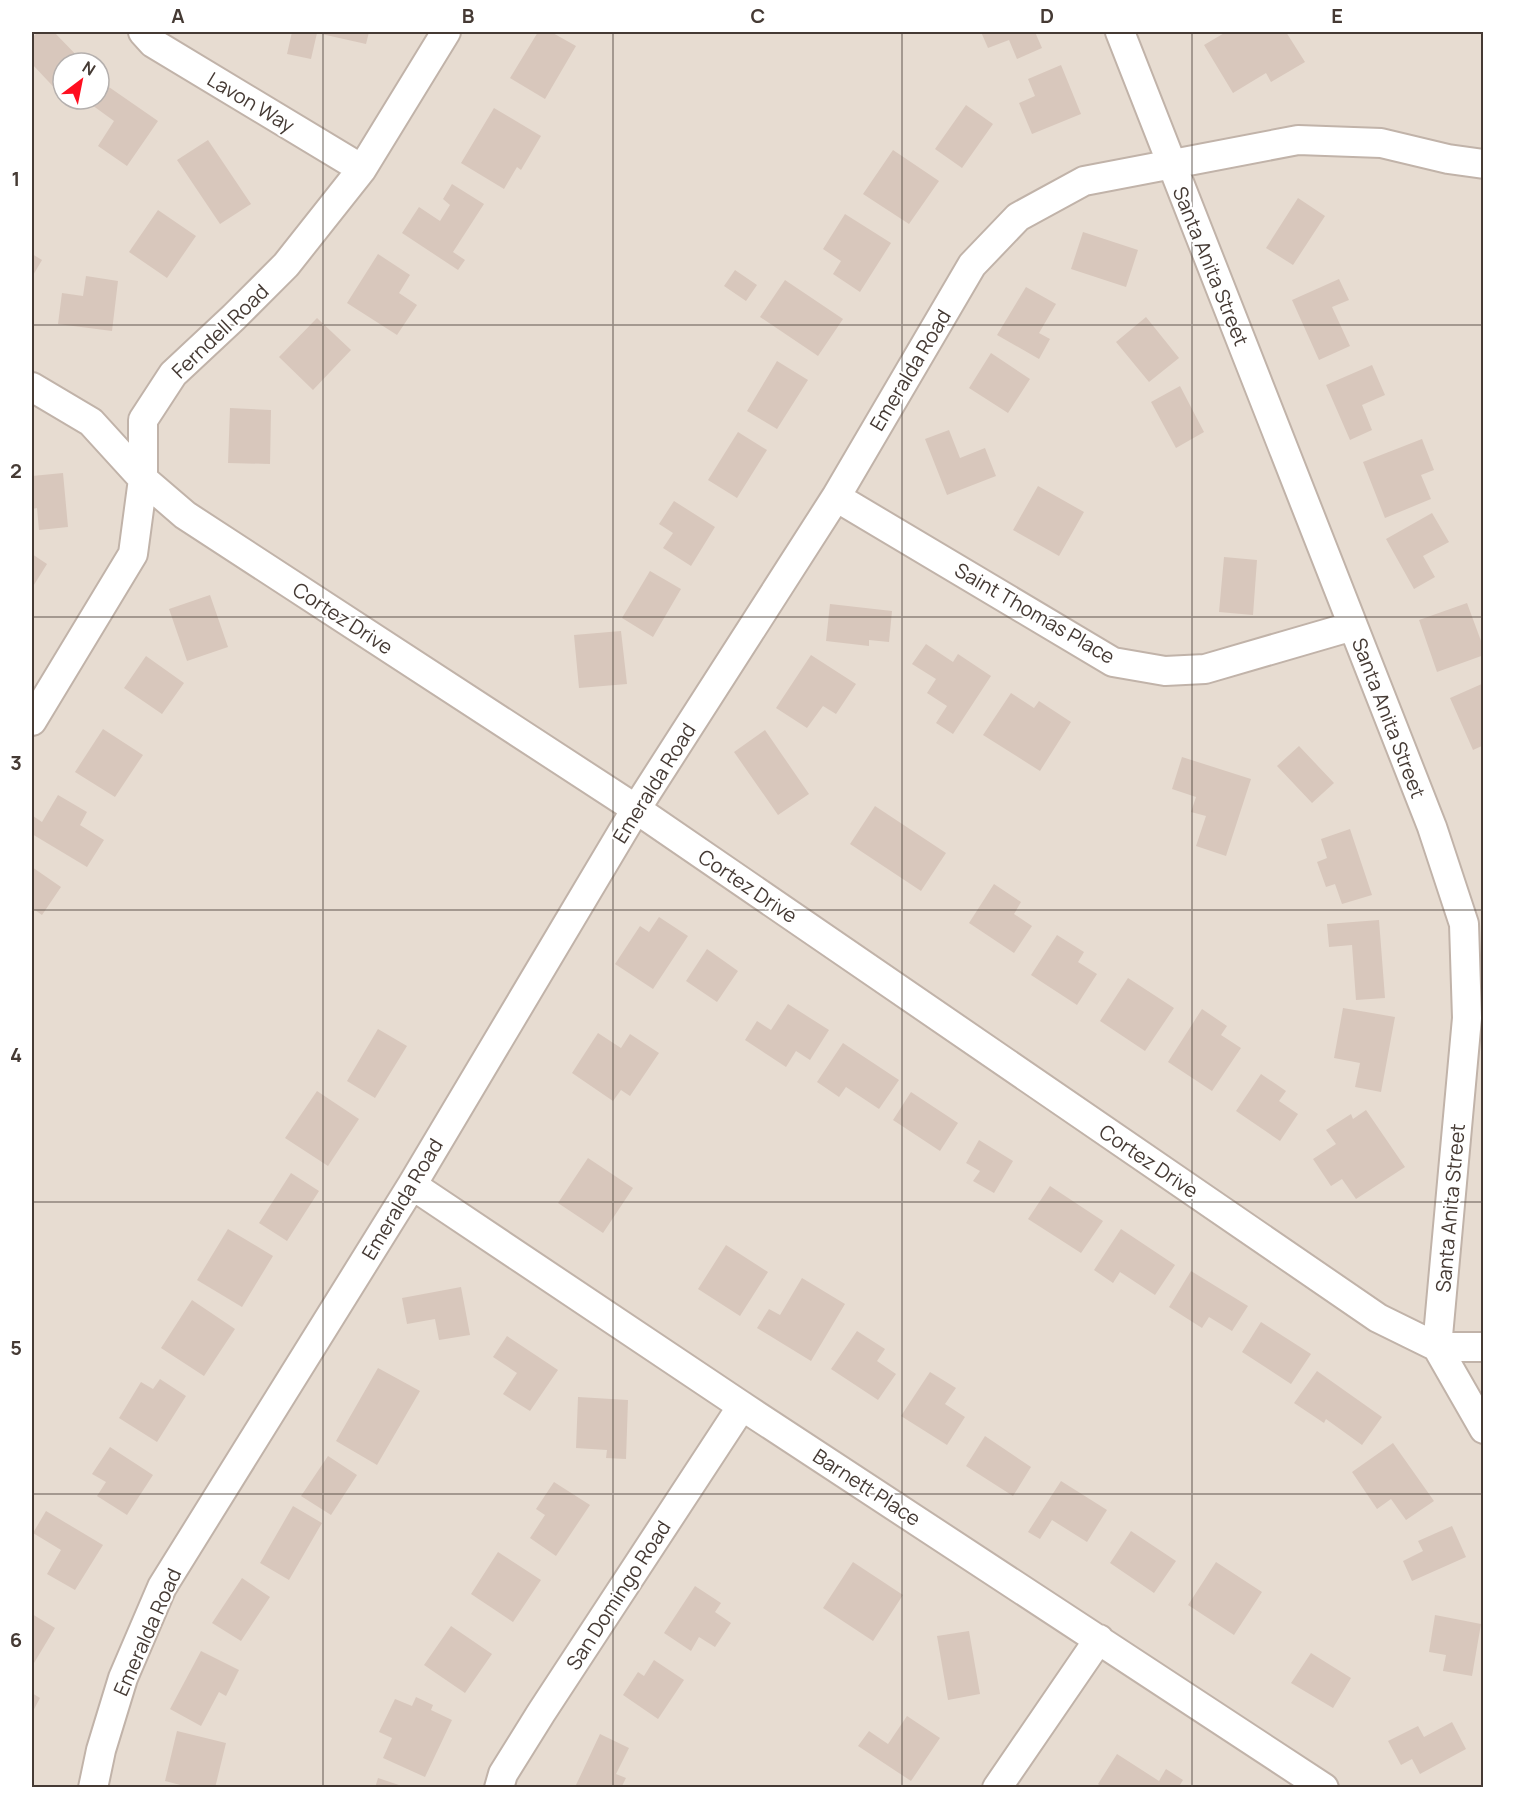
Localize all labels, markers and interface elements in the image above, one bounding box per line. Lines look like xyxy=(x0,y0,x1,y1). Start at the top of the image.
text: A xyxy=(171,2,185,29)
text: B xyxy=(462,2,475,29)
text: C xyxy=(751,2,765,29)
text: D xyxy=(1040,2,1054,29)
text: E xyxy=(1331,2,1343,29)
north arrow xyxy=(51,51,111,111)
text: N xyxy=(78,56,100,81)
street label: Lavon Way xyxy=(202,65,300,139)
text: 1 xyxy=(12,165,20,192)
street label: Santa Anita Street xyxy=(1167,182,1255,350)
street label: Ferndell Road xyxy=(166,278,274,384)
street label: Emeralda Road xyxy=(863,304,957,436)
text: 2 xyxy=(10,457,22,484)
street label: Saint Thomas Place xyxy=(950,556,1120,670)
street label: Cortez Drive xyxy=(288,576,398,660)
street label: Santa Anita Street xyxy=(1346,634,1432,802)
street label: Emeralda Road xyxy=(606,718,702,848)
text: 3 xyxy=(10,749,22,776)
street label: Cortez Drive xyxy=(693,843,803,929)
text: 4 xyxy=(10,1041,22,1068)
street label: Cortez Drive xyxy=(1094,1118,1204,1204)
street label: Santa Anita Street xyxy=(1429,1122,1471,1294)
street label: Emeralda Road xyxy=(355,1133,449,1265)
text: 5 xyxy=(10,1334,22,1361)
street label: Barnett Place xyxy=(808,1442,926,1532)
street label: San Domingo Road xyxy=(560,1515,676,1675)
street label: Emeralda Road xyxy=(107,1564,187,1700)
text: 6 xyxy=(10,1626,22,1653)

